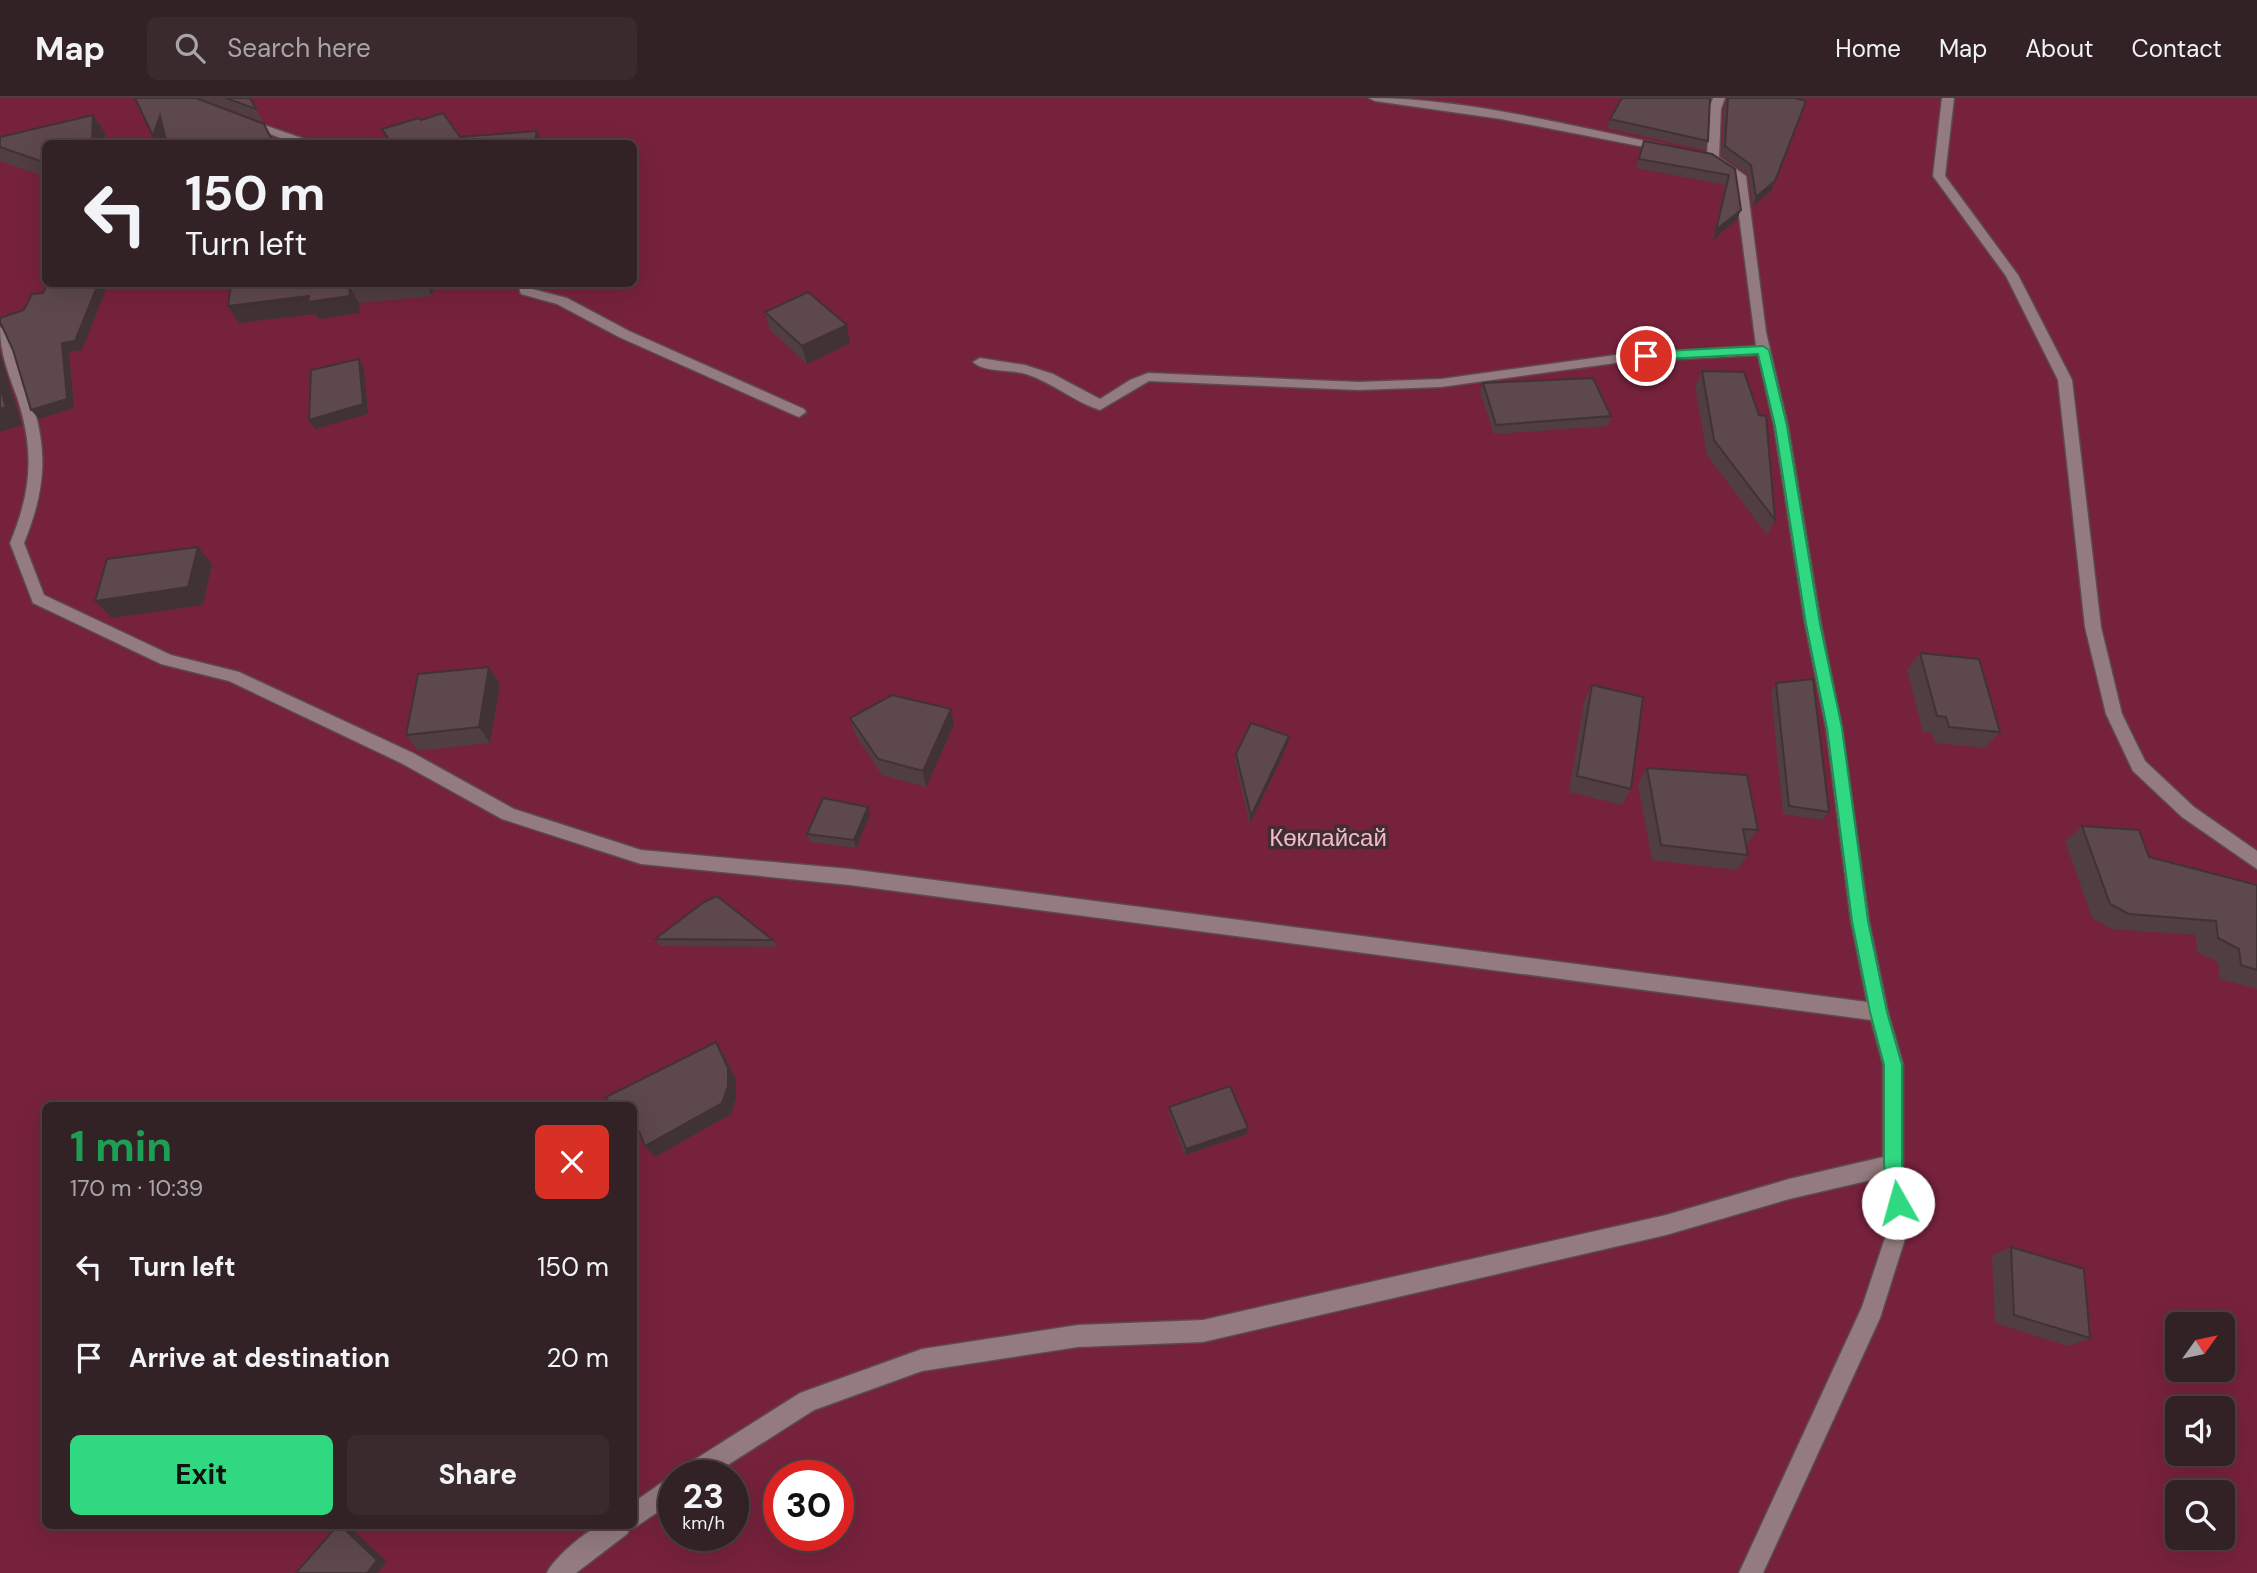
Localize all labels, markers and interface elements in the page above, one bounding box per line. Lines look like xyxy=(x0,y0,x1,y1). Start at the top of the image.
search box xyxy=(147,17,637,80)
text: Map xyxy=(35,27,105,70)
icon: search xyxy=(171,29,209,67)
text: Search here xyxy=(227,31,371,65)
text: Home xyxy=(1835,33,1901,64)
text: Map xyxy=(1939,33,1987,64)
text: About xyxy=(2025,33,2094,64)
text: Contact xyxy=(2132,33,2222,64)
text: 150 m xyxy=(185,161,325,225)
icon: left xyxy=(70,168,161,259)
text: Turn left xyxy=(185,223,307,265)
pin xyxy=(1616,326,1676,386)
icon: arrive xyxy=(1627,337,1665,375)
park label: Көклайсай xyxy=(1269,822,1387,853)
text: 1 min xyxy=(70,1119,172,1174)
button: close xyxy=(535,1125,609,1199)
position arrow xyxy=(1861,1166,1935,1240)
text: 170 m · 10:39 xyxy=(70,1173,203,1203)
icon: left xyxy=(70,1248,108,1286)
text: Turn left xyxy=(129,1250,236,1284)
text: 150 m xyxy=(537,1250,609,1284)
north arrow xyxy=(2165,1312,2235,1382)
map controls xyxy=(2165,1312,2235,1550)
icon: arrive xyxy=(70,1339,108,1377)
text: Arrive at destination xyxy=(129,1341,390,1375)
text: 20 m xyxy=(546,1341,609,1375)
button: sound xyxy=(2165,1396,2235,1466)
button: Exit xyxy=(70,1435,333,1515)
button: Share xyxy=(347,1435,609,1515)
speed limit sign: 30 xyxy=(763,1460,854,1551)
text: 23 xyxy=(683,1473,724,1519)
button: search xyxy=(2165,1480,2235,1550)
text: km/h xyxy=(682,1511,725,1535)

